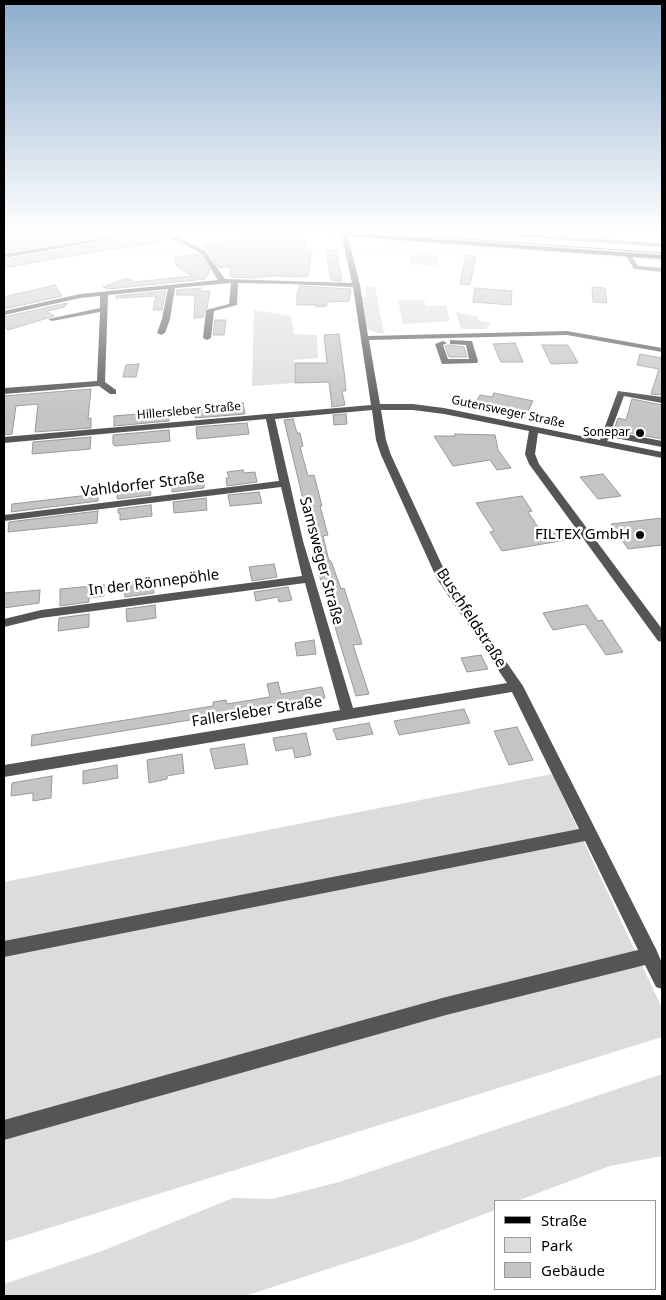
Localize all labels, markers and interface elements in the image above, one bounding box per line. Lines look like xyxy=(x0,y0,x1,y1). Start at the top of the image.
street label: Gutensweger Straße xyxy=(450,393,566,431)
street label: Hillersleber Straße xyxy=(136,399,242,423)
place label: Sonepar xyxy=(583,426,630,440)
marker: Sonepar xyxy=(634,427,646,439)
street label: Vahldorfer Straße xyxy=(80,468,206,502)
street label: Samsweger Straße xyxy=(295,495,347,627)
place label: FILTEX GmbH xyxy=(535,526,630,544)
marker: FILTEX GmbH xyxy=(634,529,646,541)
street label: Buschfeldstraße xyxy=(432,565,510,671)
street label: In der Rönnepöhle xyxy=(88,566,220,600)
street label: Fallersleber Straße xyxy=(191,693,323,731)
legend xyxy=(493,1200,656,1290)
text: Straße xyxy=(541,1210,587,1230)
text: Park xyxy=(541,1235,573,1255)
text: Gebäude xyxy=(541,1260,605,1280)

